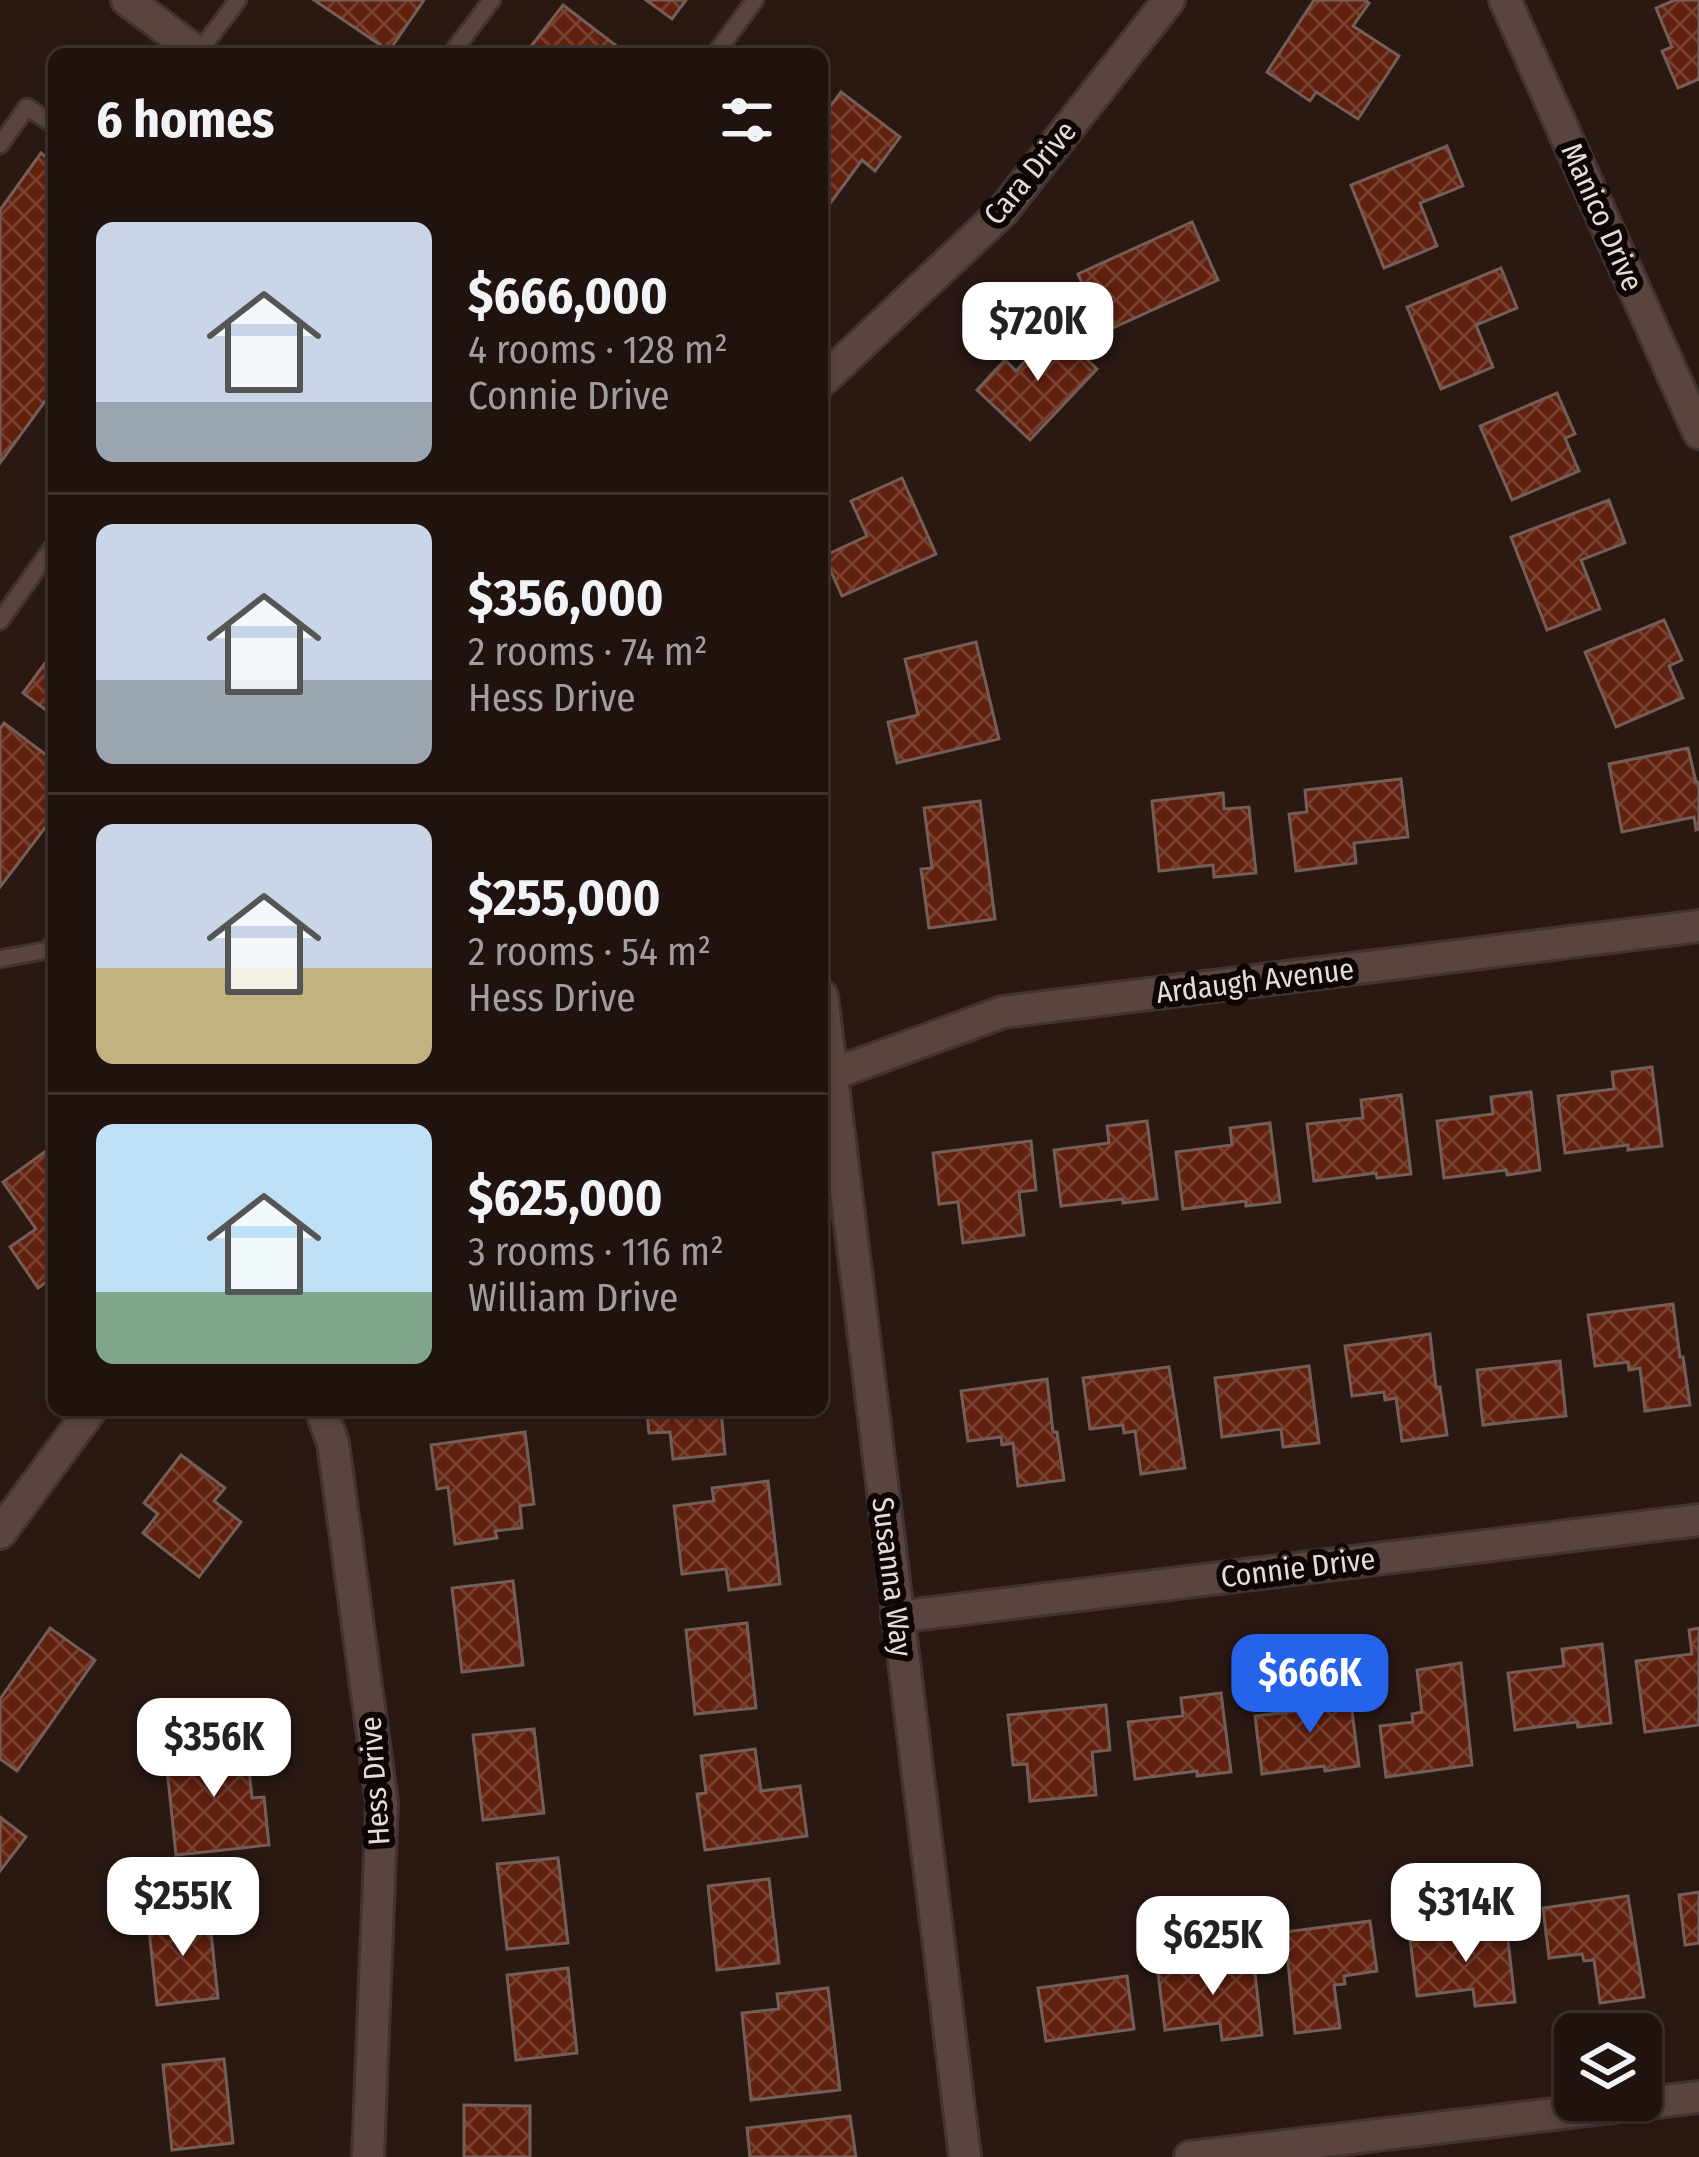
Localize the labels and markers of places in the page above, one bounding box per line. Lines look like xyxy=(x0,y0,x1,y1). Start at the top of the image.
pin: $720K xyxy=(954,282,1122,384)
pin: $666K xyxy=(1226,1634,1394,1736)
pin: $356K xyxy=(130,1698,298,1800)
pin: $255K xyxy=(99,1857,267,1959)
pin: $314K xyxy=(1382,1863,1550,1965)
pin: $625K xyxy=(1129,1896,1297,1998)

